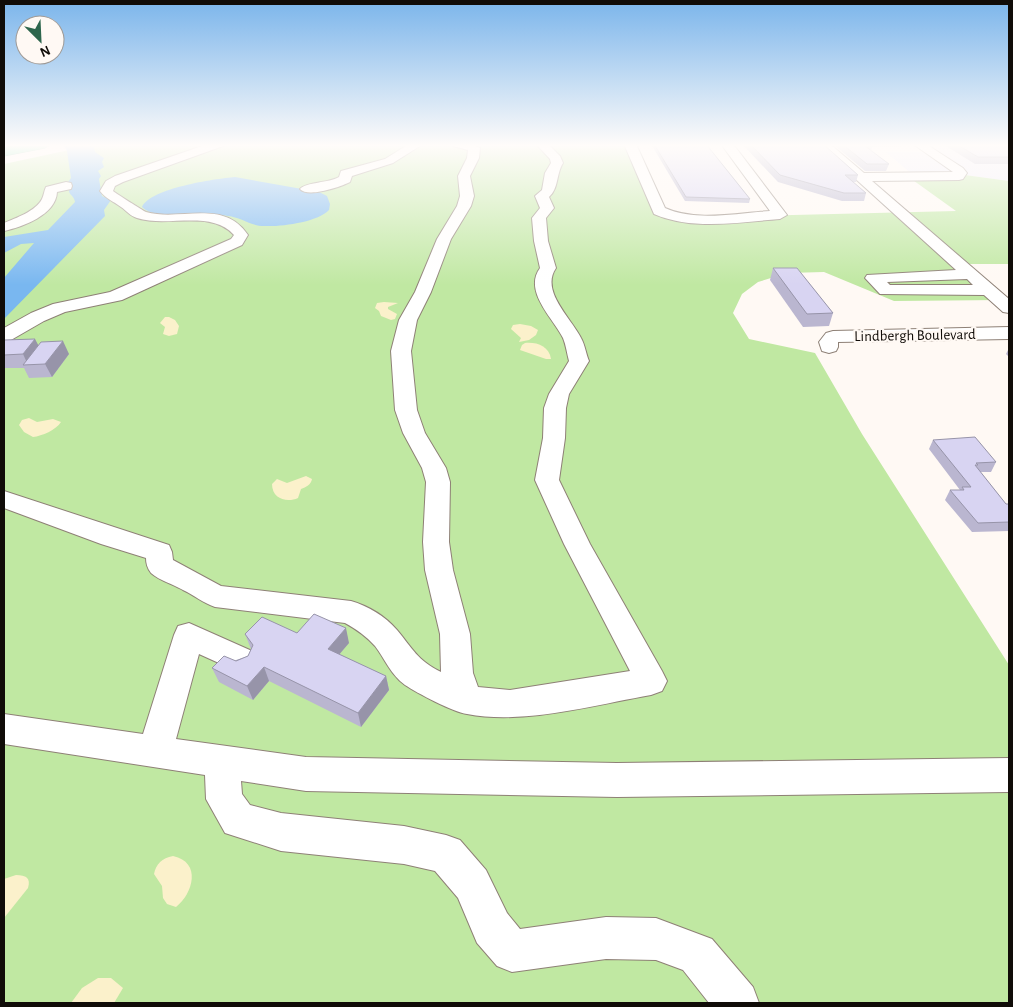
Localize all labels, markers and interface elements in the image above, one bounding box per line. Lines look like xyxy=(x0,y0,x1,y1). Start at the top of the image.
north arrow xyxy=(15,15,65,65)
text: N xyxy=(38,43,52,59)
street label: Lindbergh Boulevard xyxy=(854,327,976,344)

